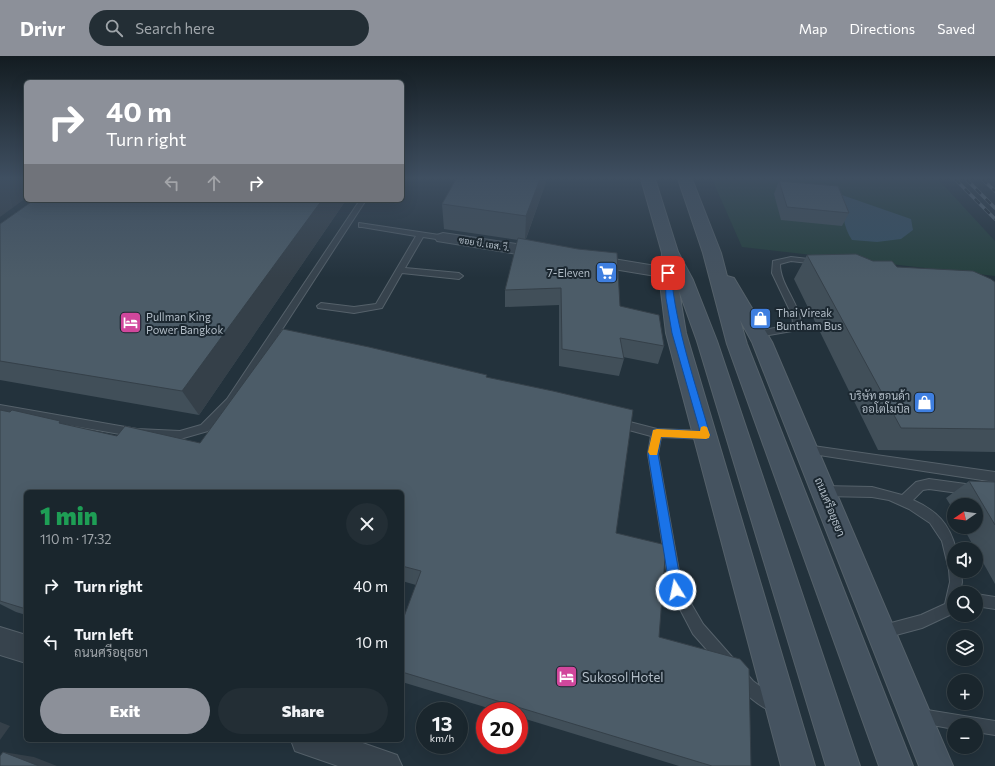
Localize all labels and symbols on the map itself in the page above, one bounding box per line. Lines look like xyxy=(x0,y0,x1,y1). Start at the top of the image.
street label: ซอย บี. เอส. วี. xyxy=(458,234,510,253)
pin xyxy=(651,256,685,290)
supermarket icon: 7-Eleven xyxy=(593,260,619,286)
place label: 7-Eleven xyxy=(547,266,590,279)
shop icon: Thai Vireak Buntham Bus xyxy=(748,306,774,332)
place label: Thai Vireak Buntham Bus xyxy=(776,306,842,332)
hotel icon: Pullman King Power Bangkok xyxy=(118,310,144,336)
place label: Pullman King Power Bangkok xyxy=(146,310,223,336)
place label: บริษัท ฮอนด้า ออโตโมบิล xyxy=(849,389,910,415)
shop icon: บริษัท ฮอนด้า ออโตโมบิล xyxy=(912,389,938,415)
street label: ถนนศรีอยุธยา xyxy=(810,475,849,539)
north arrow xyxy=(947,498,983,534)
position arrow xyxy=(655,569,697,611)
hotel icon: Sukosol Hotel xyxy=(554,664,580,690)
place label: Sukosol Hotel xyxy=(582,669,664,685)
speed limit sign: 20 xyxy=(476,702,528,754)

